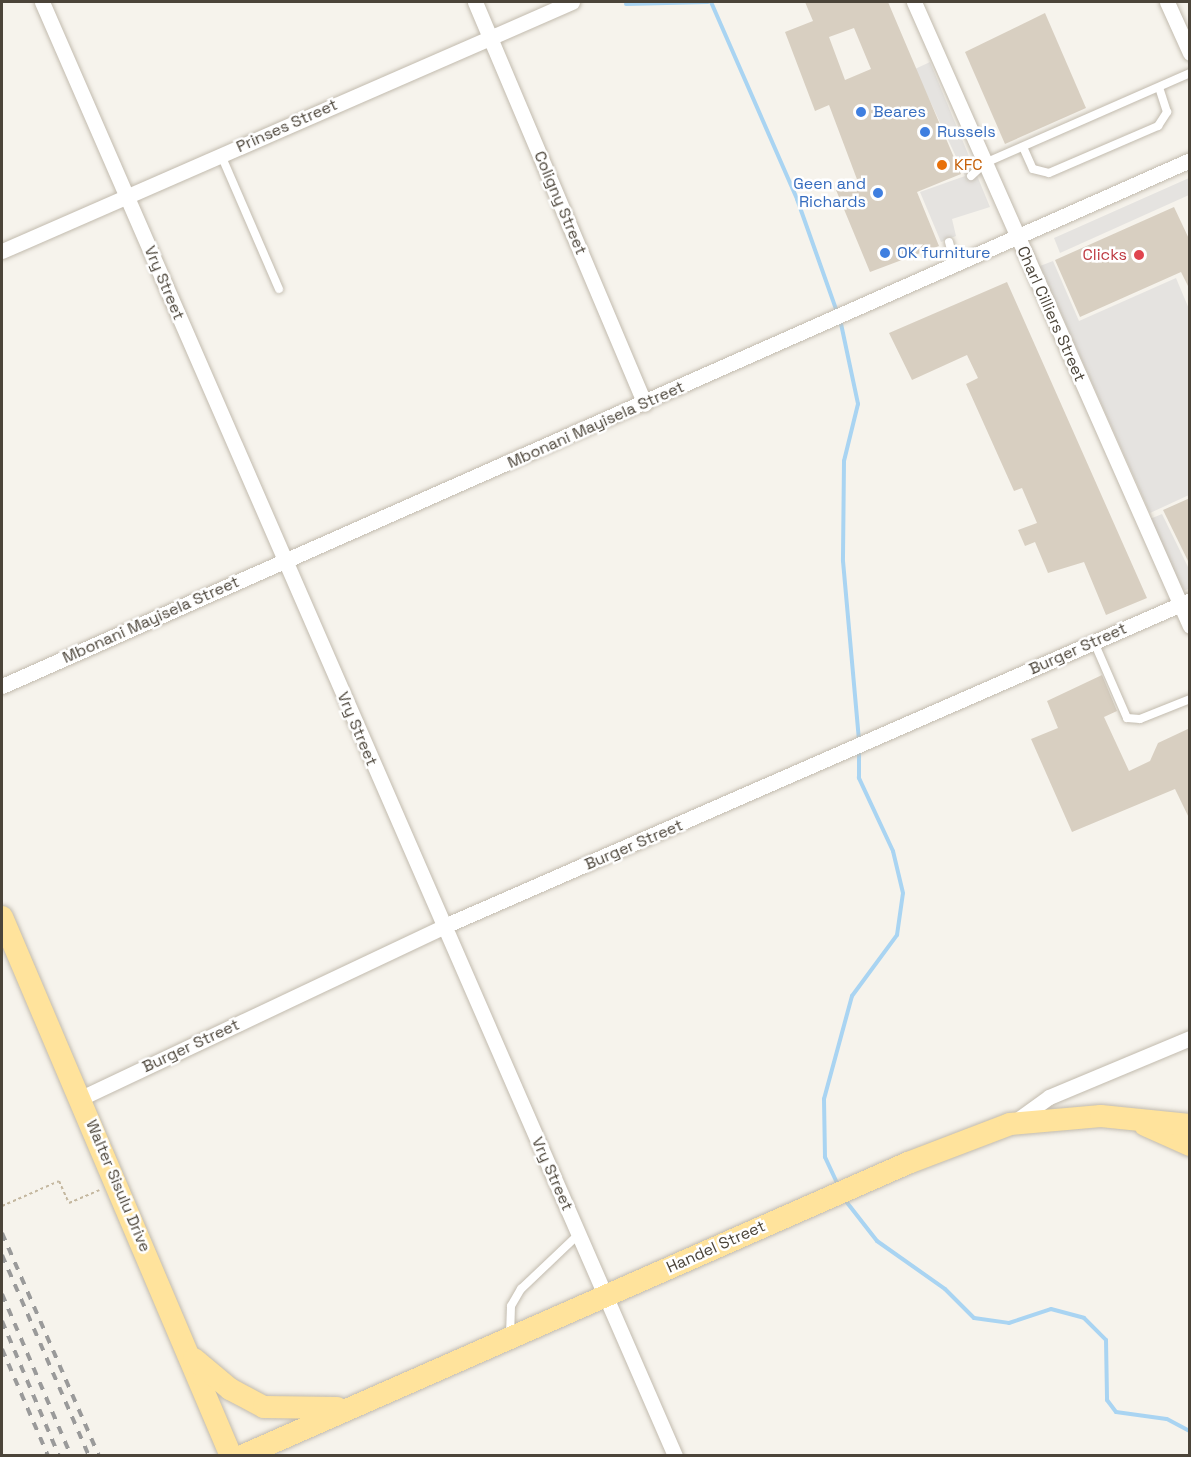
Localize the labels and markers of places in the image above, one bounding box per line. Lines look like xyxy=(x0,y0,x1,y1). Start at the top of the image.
place label: Beares xyxy=(873,102,926,122)
marker: Beares xyxy=(854,105,868,119)
place label: Russels xyxy=(937,122,996,142)
marker: Russels xyxy=(918,125,932,139)
place label: KFC xyxy=(954,155,983,175)
marker: KFC xyxy=(935,158,949,172)
place label: Geen and Richards xyxy=(793,174,866,212)
marker: Geen and Richards xyxy=(871,186,885,200)
place label: OK furniture xyxy=(897,243,991,263)
place label: Clicks xyxy=(1082,245,1127,265)
marker: OK furniture xyxy=(878,246,892,260)
marker: Clicks xyxy=(1132,248,1146,262)

